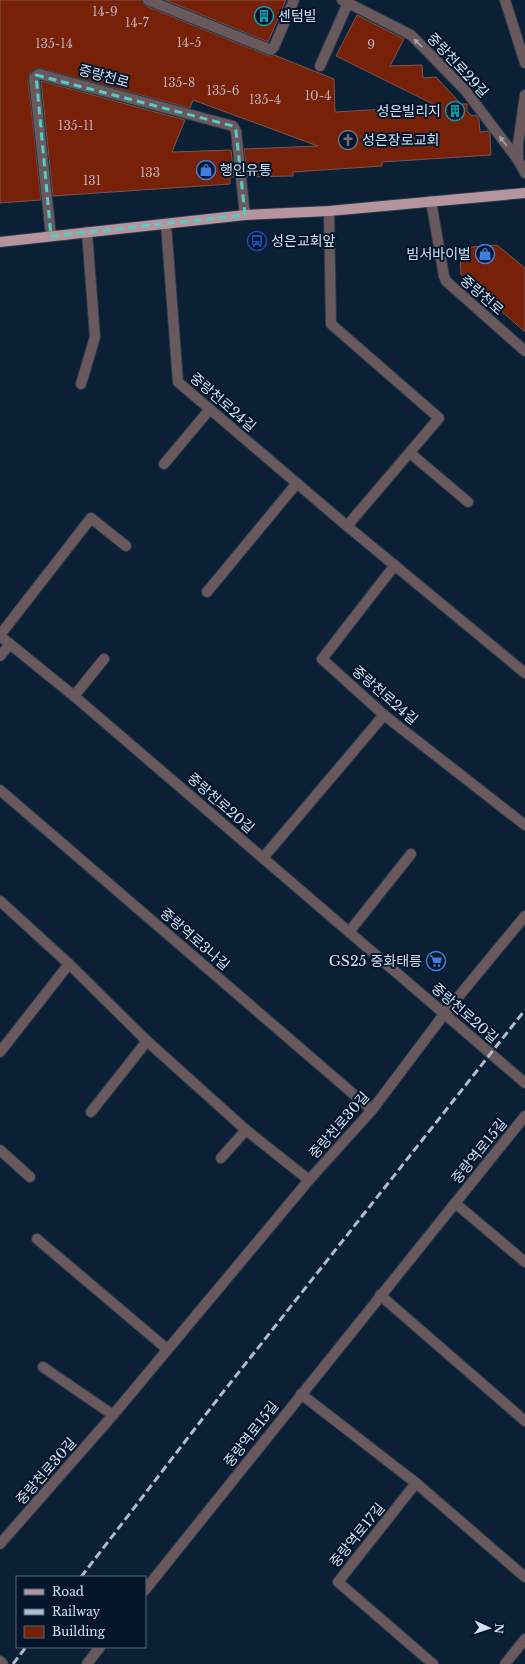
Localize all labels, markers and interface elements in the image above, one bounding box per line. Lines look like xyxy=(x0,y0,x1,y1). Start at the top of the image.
house number: 14-9 xyxy=(92,4,118,19)
building icon: 센텀빌 xyxy=(253,5,275,27)
place label: 센텀빌 xyxy=(278,7,317,25)
house number: 14-7 xyxy=(125,15,150,30)
street label: 중랑천로29길 xyxy=(423,29,493,101)
house number: 14-5 xyxy=(177,35,202,50)
house number: 135-14 xyxy=(35,36,73,51)
house number: 9 xyxy=(367,37,375,52)
one-way arrow xyxy=(413,38,423,47)
street label: 중랑천로 xyxy=(77,61,131,91)
house number: 135-8 xyxy=(163,75,195,90)
house number: 135-6 xyxy=(207,83,240,98)
house number: 10-4 xyxy=(305,88,331,103)
house number: 135-4 xyxy=(249,92,281,107)
building icon: 성은빌리지 xyxy=(444,100,466,122)
place label: 성은빌리지 xyxy=(377,102,441,120)
house number: 135-11 xyxy=(58,118,94,133)
church icon: 성은장로교회 xyxy=(337,129,359,151)
place label: 성은장로교회 xyxy=(362,131,439,149)
one-way arrow xyxy=(499,135,507,146)
shop icon: 행인유통 xyxy=(195,159,217,181)
place label: 행인유통 xyxy=(220,161,272,179)
house number: 133 xyxy=(140,165,160,180)
house number: 131 xyxy=(83,173,101,188)
bus stop icon: 성은교회앞 xyxy=(246,230,268,252)
place label: 성은교회앞 xyxy=(271,232,336,250)
shop icon: 빔서바이벌 xyxy=(474,243,496,265)
place label: 빔서바이벌 xyxy=(407,245,471,263)
street label: 중랑천로 xyxy=(457,271,507,319)
street label: 중랑천로24길 xyxy=(186,369,260,435)
street label: 중랑천로24길 xyxy=(348,662,422,728)
street label: 중랑천로20길 xyxy=(184,769,258,837)
street label: 중랑역로3나길 xyxy=(157,904,233,974)
supermarket icon: GS25 중화태릉 xyxy=(425,950,447,972)
place label: GS25 중화태릉 xyxy=(329,952,422,970)
street label: 중랑천로20길 xyxy=(428,979,502,1047)
street label: 중랑천로30길 xyxy=(305,1088,373,1162)
street label: 중랑역로15길 xyxy=(447,1115,511,1187)
street label: 중랑역로15길 xyxy=(220,1397,282,1471)
street label: 중랑천로30길 xyxy=(12,1434,80,1508)
street label: 중랑역로17길 xyxy=(326,1499,388,1571)
legend xyxy=(16,1576,146,1648)
text: Road xyxy=(52,1584,84,1599)
text: Railway xyxy=(52,1604,101,1619)
north arrow xyxy=(469,1608,509,1648)
text: N xyxy=(492,1623,506,1635)
text: Building xyxy=(52,1624,106,1639)

